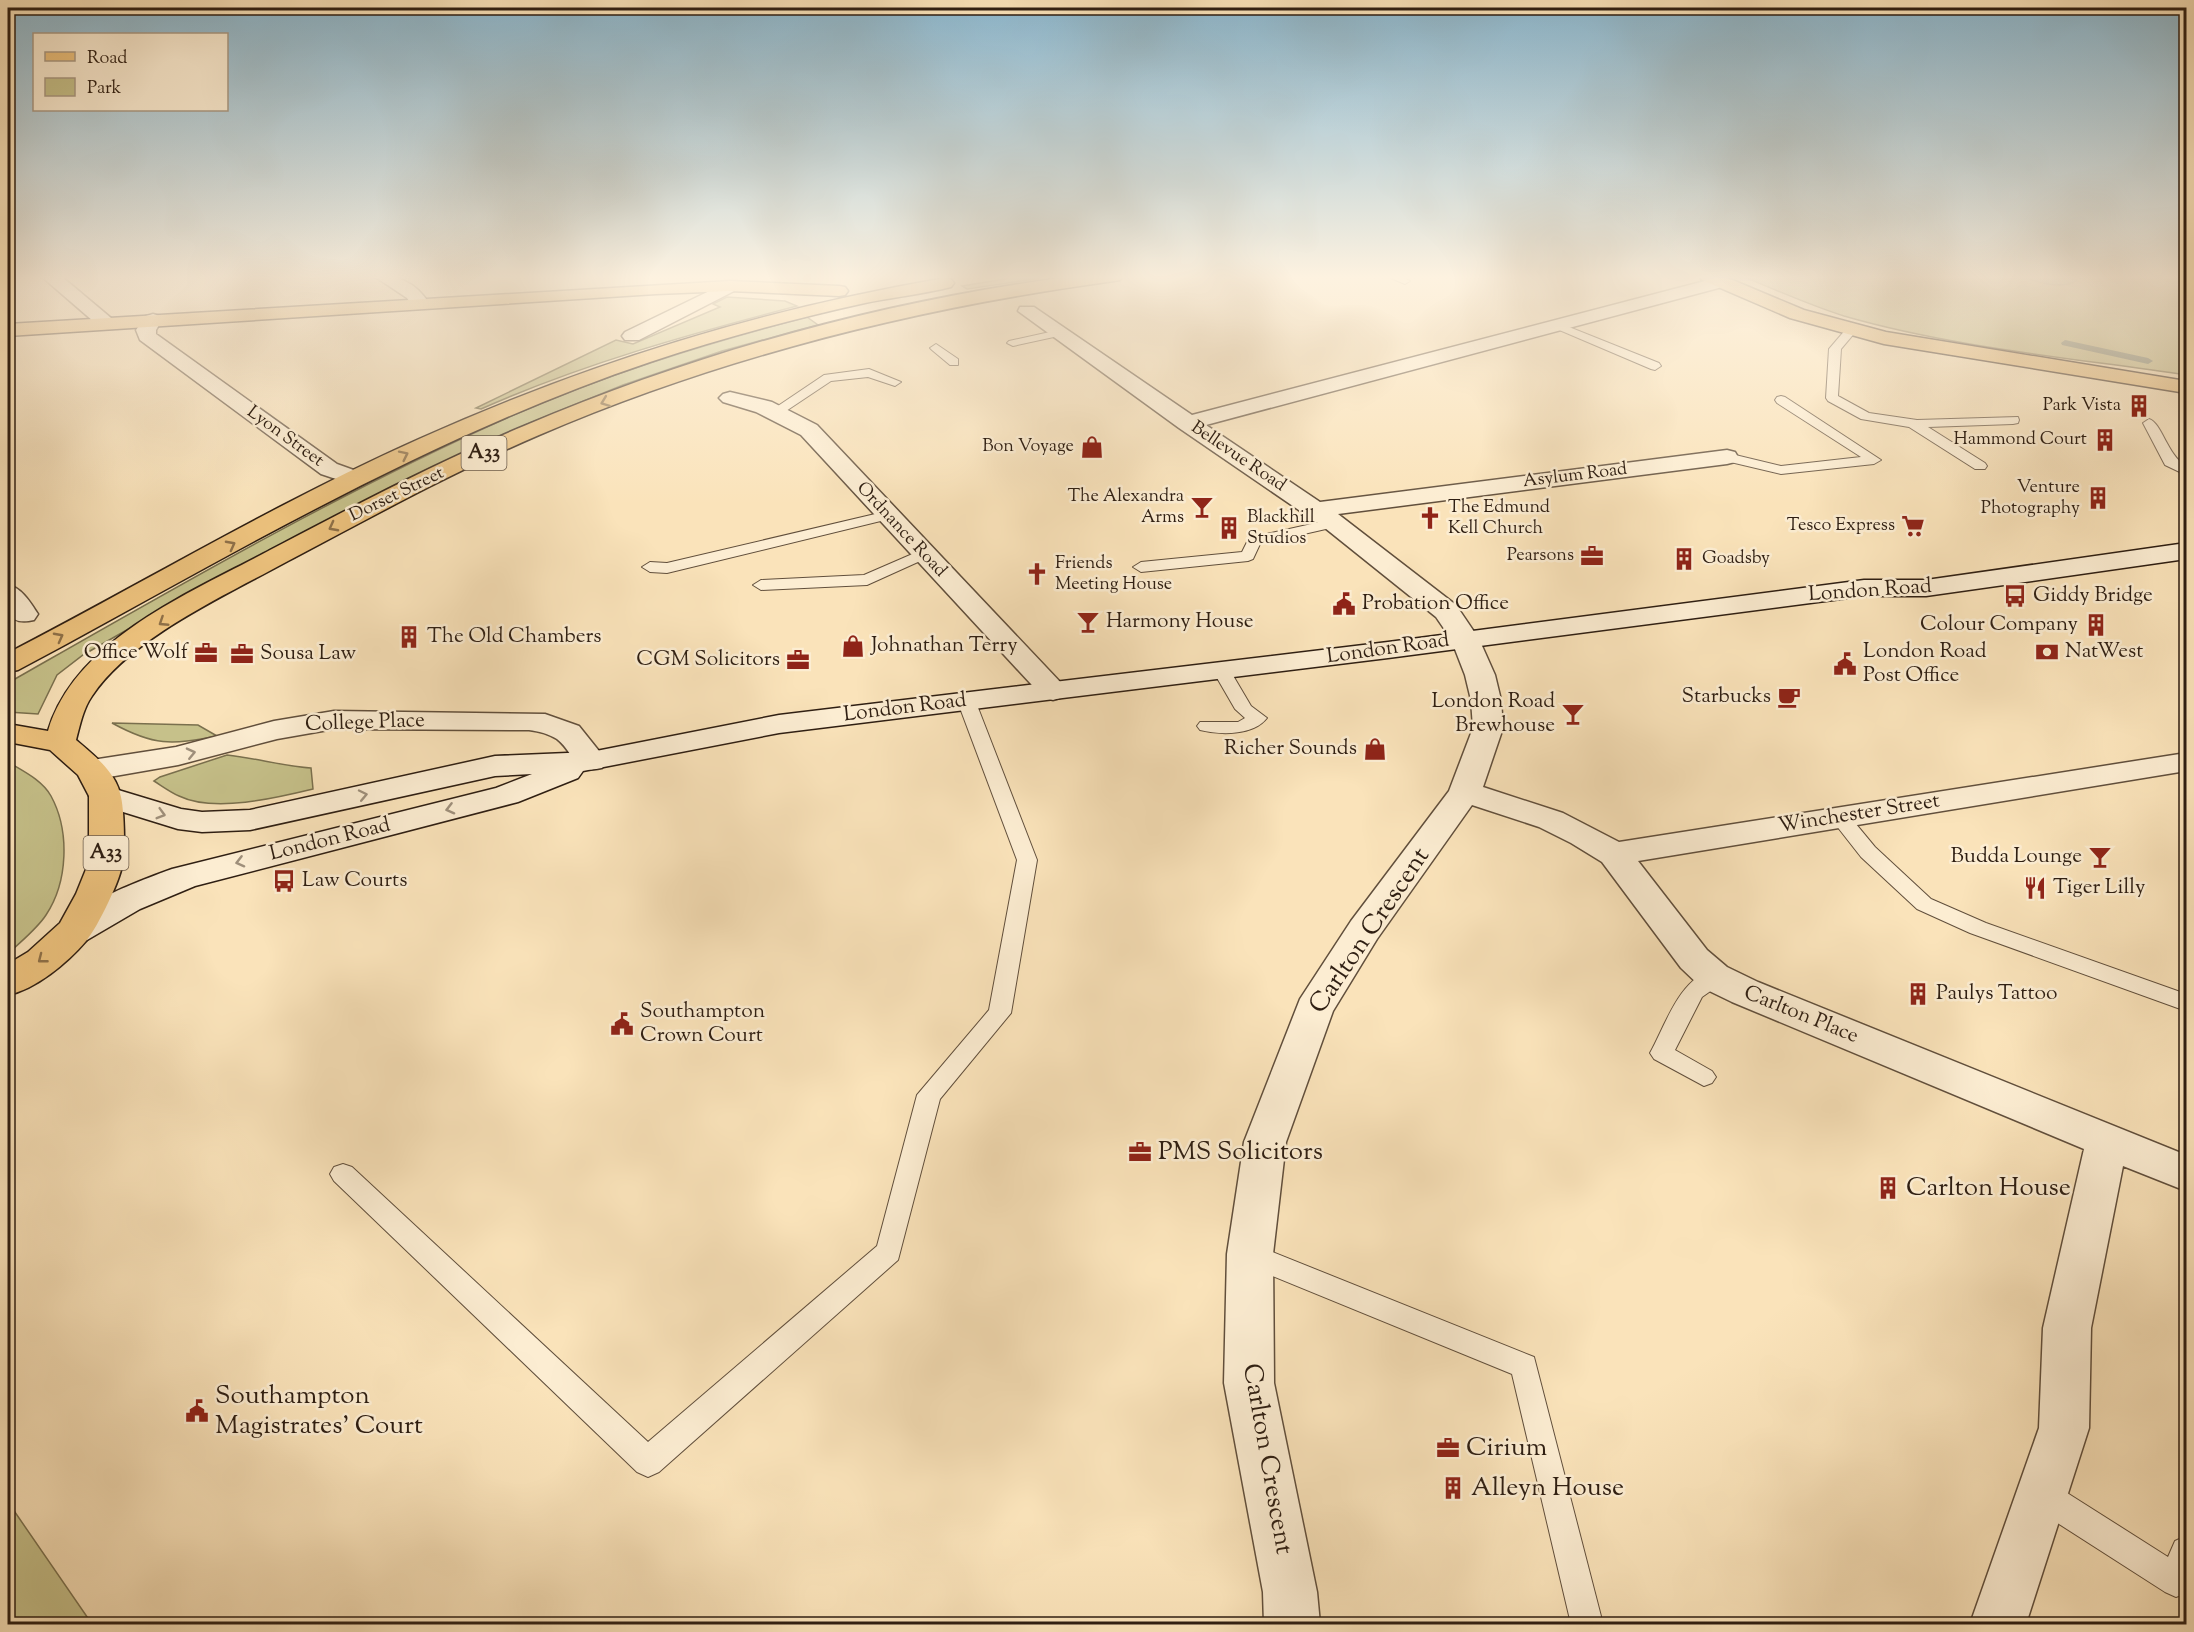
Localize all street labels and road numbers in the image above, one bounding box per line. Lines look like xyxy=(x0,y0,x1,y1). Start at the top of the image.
street label: Lyon Street xyxy=(241,400,329,474)
street label: Bellevue Road xyxy=(1185,415,1291,499)
road number: A33 xyxy=(462,436,506,470)
street label: Asylum Road xyxy=(1521,457,1629,495)
street label: Dorset Street xyxy=(345,461,449,529)
street label: Ordnance Road xyxy=(850,476,952,584)
street label: London Road xyxy=(1807,572,1933,610)
street label: London Road xyxy=(1325,626,1451,672)
street label: London Road xyxy=(842,686,968,730)
street label: College Place xyxy=(305,706,425,740)
street label: Winchester Street xyxy=(1776,786,1942,842)
street label: London Road xyxy=(266,810,394,870)
road number: A33 xyxy=(84,836,128,870)
street label: Carlton Crescent xyxy=(1301,840,1439,1022)
street label: Carlton Place xyxy=(1739,978,1863,1052)
street label: Carlton Crescent xyxy=(1232,1361,1302,1558)

